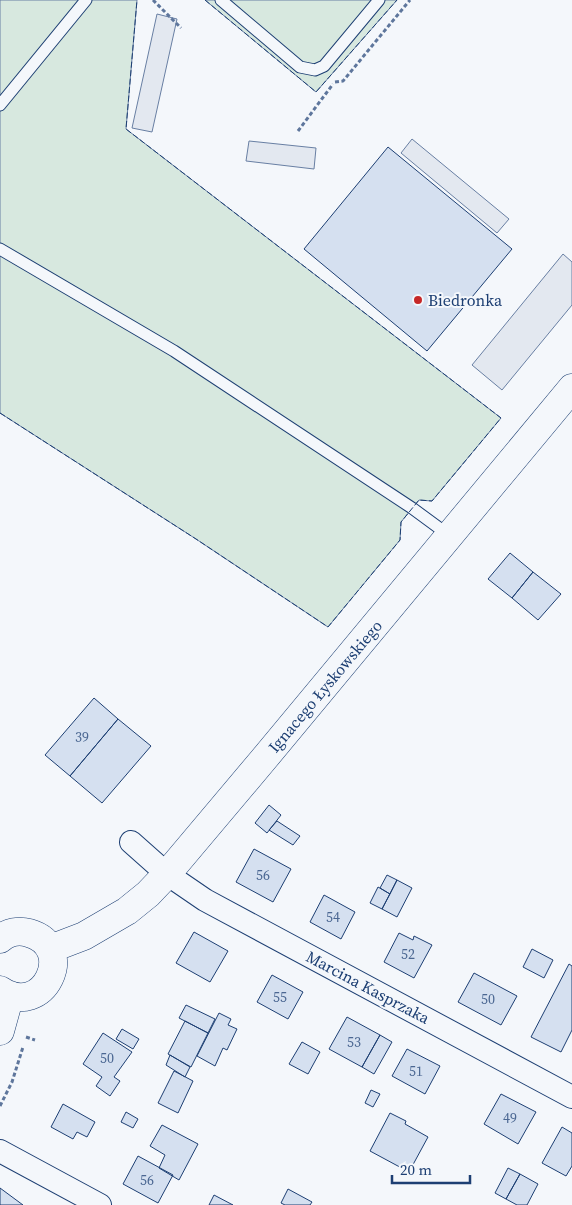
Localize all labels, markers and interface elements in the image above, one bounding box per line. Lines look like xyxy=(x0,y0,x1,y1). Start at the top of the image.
place label: Biedronka xyxy=(428,289,503,311)
marker: Biedronka xyxy=(412,294,424,306)
street label: Ignacego Łyskowskiego xyxy=(263,615,387,757)
house number: 39 xyxy=(75,727,89,747)
house number: 56 xyxy=(256,865,270,885)
house number: 54 xyxy=(326,907,340,927)
house number: 52 xyxy=(401,944,415,964)
street label: Marcina Kasprzaka xyxy=(302,945,434,1029)
house number: 55 xyxy=(273,987,287,1007)
house number: 50 xyxy=(481,989,495,1009)
house number: 53 xyxy=(347,1032,361,1052)
house number: 50 xyxy=(100,1048,114,1068)
house number: 51 xyxy=(409,1061,423,1081)
house number: 49 xyxy=(503,1108,517,1128)
scale bar xyxy=(392,1152,470,1184)
text: 20 m xyxy=(400,1159,432,1180)
house number: 56 xyxy=(140,1170,154,1190)

